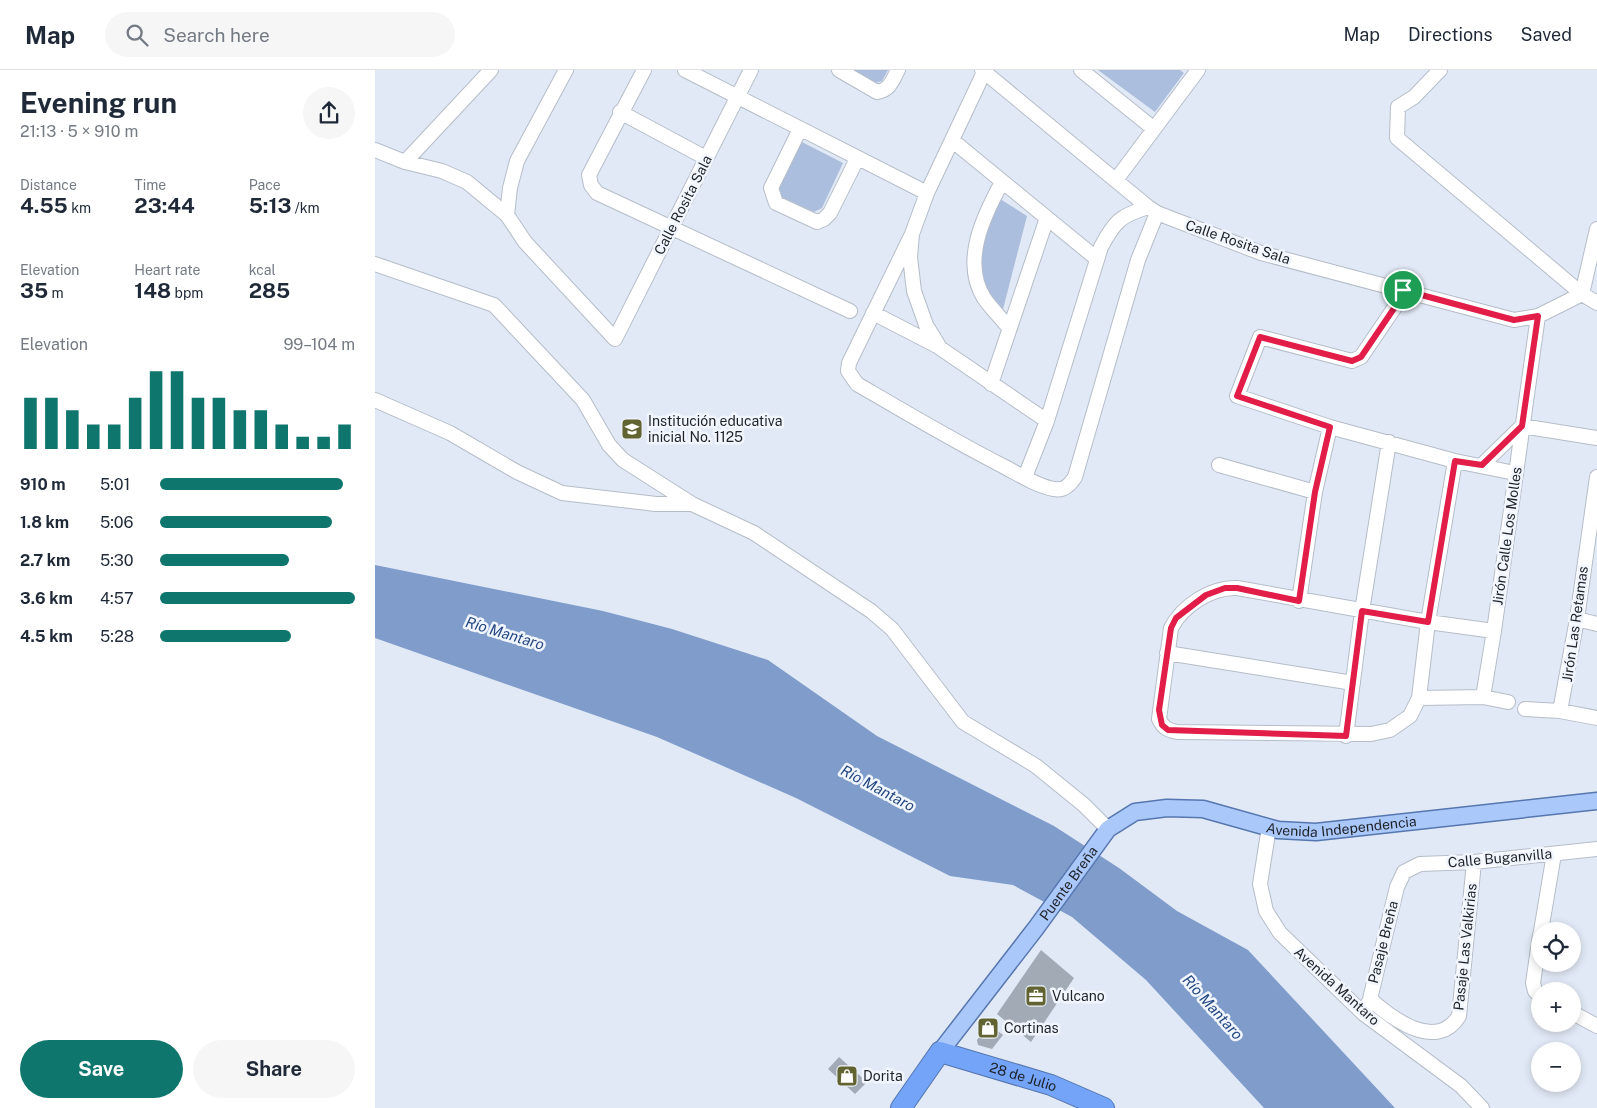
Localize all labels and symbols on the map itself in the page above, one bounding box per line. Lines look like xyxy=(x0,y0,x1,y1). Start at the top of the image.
street label: Calle Rosita Sala xyxy=(651,153,715,257)
street label: Calle Rosita Sala xyxy=(1184,217,1292,267)
pin xyxy=(1382,269,1424,311)
place label: Institución educativa inicial No. 1125 xyxy=(648,413,782,445)
school or university icon: Institución educativa inicial No. 1125 xyxy=(620,417,644,441)
street label: Jirón Calle Los Molles xyxy=(1489,466,1525,606)
street label: Jirón Las Retamas xyxy=(1559,565,1591,683)
water label: Río Mantaro xyxy=(464,613,546,653)
water label: Río Mantaro xyxy=(838,761,918,815)
street label: Avenida Independencia xyxy=(1265,813,1417,840)
street label: Puente Breña xyxy=(1036,843,1101,924)
street label: Calle Buganvilla xyxy=(1447,845,1553,871)
street label: Pasaje Las Valkirias xyxy=(1450,883,1480,1011)
street label: Pasaje Breña xyxy=(1365,899,1401,985)
street label: Avenida Mantaro xyxy=(1291,943,1383,1029)
water label: Río Mantaro xyxy=(1180,971,1246,1043)
office icon: Vulcano xyxy=(1024,984,1048,1008)
place label: Vulcano xyxy=(1052,988,1105,1004)
shop icon: Cortinas xyxy=(976,1016,1000,1040)
place label: Cortinas xyxy=(1004,1020,1059,1036)
street label: 28 de Julio xyxy=(988,1059,1060,1095)
shop icon: Dorita xyxy=(835,1064,859,1088)
place label: Dorita xyxy=(863,1068,903,1084)

